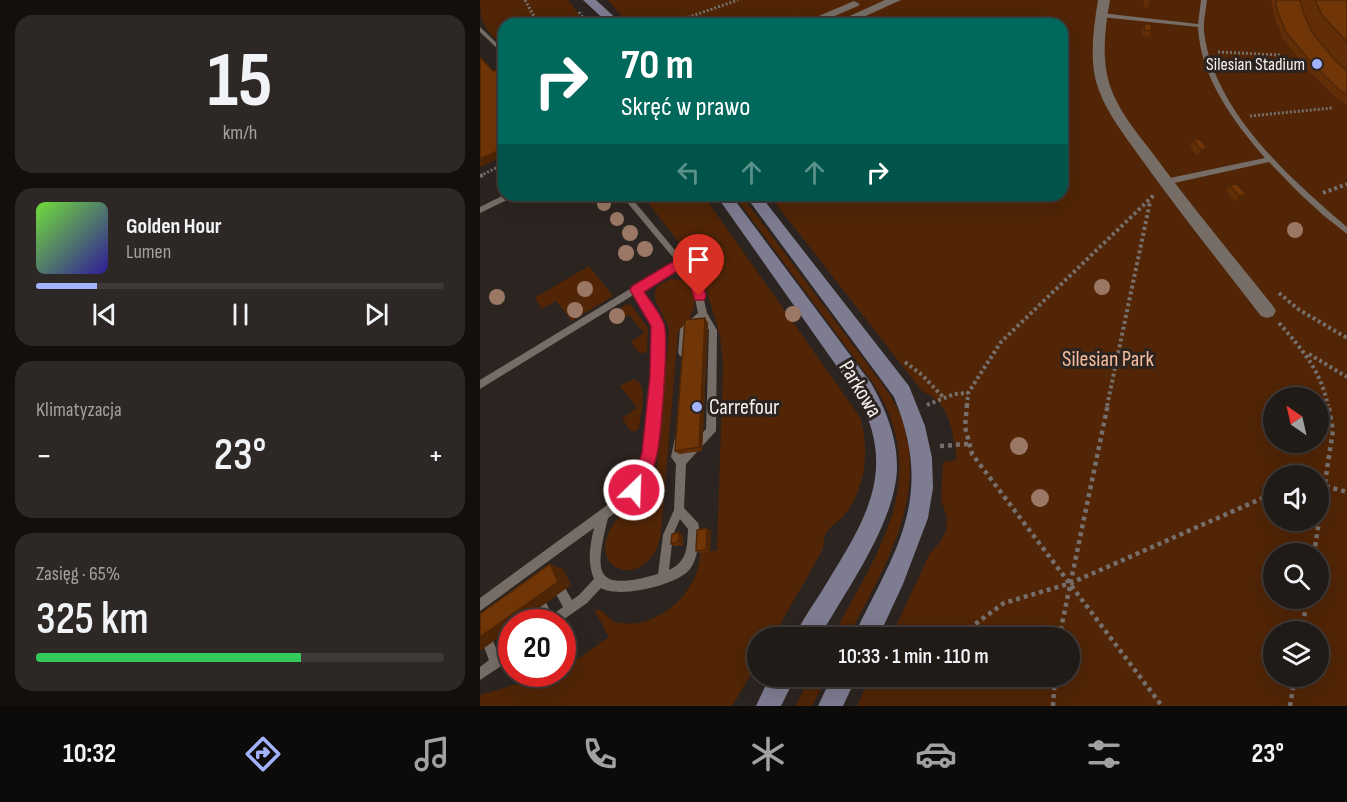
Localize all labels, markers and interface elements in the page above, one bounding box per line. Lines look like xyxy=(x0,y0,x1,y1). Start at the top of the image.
text: 15 xyxy=(208,35,272,128)
text: 70 m xyxy=(621,40,694,91)
icon: right xyxy=(522,42,600,120)
place label: Silesian Stadium xyxy=(1206,54,1305,75)
marker: Silesian Stadium xyxy=(1310,57,1324,71)
text: Skręć w prawo xyxy=(621,91,751,123)
text: km/h xyxy=(223,121,257,145)
icon: left xyxy=(672,156,705,189)
icon: ahead xyxy=(735,156,768,189)
icon: ahead xyxy=(798,156,831,189)
icon: right xyxy=(861,156,894,189)
text: Golden Hour xyxy=(126,213,222,240)
pin xyxy=(673,234,724,296)
text: Lumen xyxy=(126,240,171,264)
icon: arrive xyxy=(682,243,715,276)
icon: previous xyxy=(88,298,121,331)
icon: pause xyxy=(224,298,257,331)
icon: next xyxy=(360,298,393,331)
park label: Silesian Park xyxy=(1062,346,1155,373)
street label: Parkowa xyxy=(833,356,887,422)
north arrow xyxy=(1263,387,1329,453)
map controls xyxy=(1263,387,1329,687)
place label: Carrefour xyxy=(709,394,779,421)
text: Klimatyzacja xyxy=(36,398,122,422)
marker: Carrefour xyxy=(690,400,704,414)
text: 23° xyxy=(214,428,266,483)
text: − xyxy=(36,436,52,476)
text: + xyxy=(428,436,444,476)
position arrow xyxy=(602,458,666,522)
button: sound xyxy=(1263,465,1329,531)
button: search xyxy=(1263,543,1329,609)
text: Zasięg · 65% xyxy=(36,562,120,586)
text: 325 km xyxy=(36,592,149,647)
speed limit sign: 20 xyxy=(498,609,576,687)
button: layers xyxy=(1263,621,1329,687)
text: 10:33 · 1 min · 110 m xyxy=(838,643,989,670)
icon: directions xyxy=(242,733,284,775)
icon: music xyxy=(411,733,453,775)
icon: phone xyxy=(579,733,621,775)
icon: climate xyxy=(747,733,789,775)
icon: car xyxy=(915,733,957,775)
icon: filters xyxy=(1083,733,1125,775)
text: 10:32 xyxy=(63,738,116,770)
text: 23° xyxy=(1251,738,1284,770)

